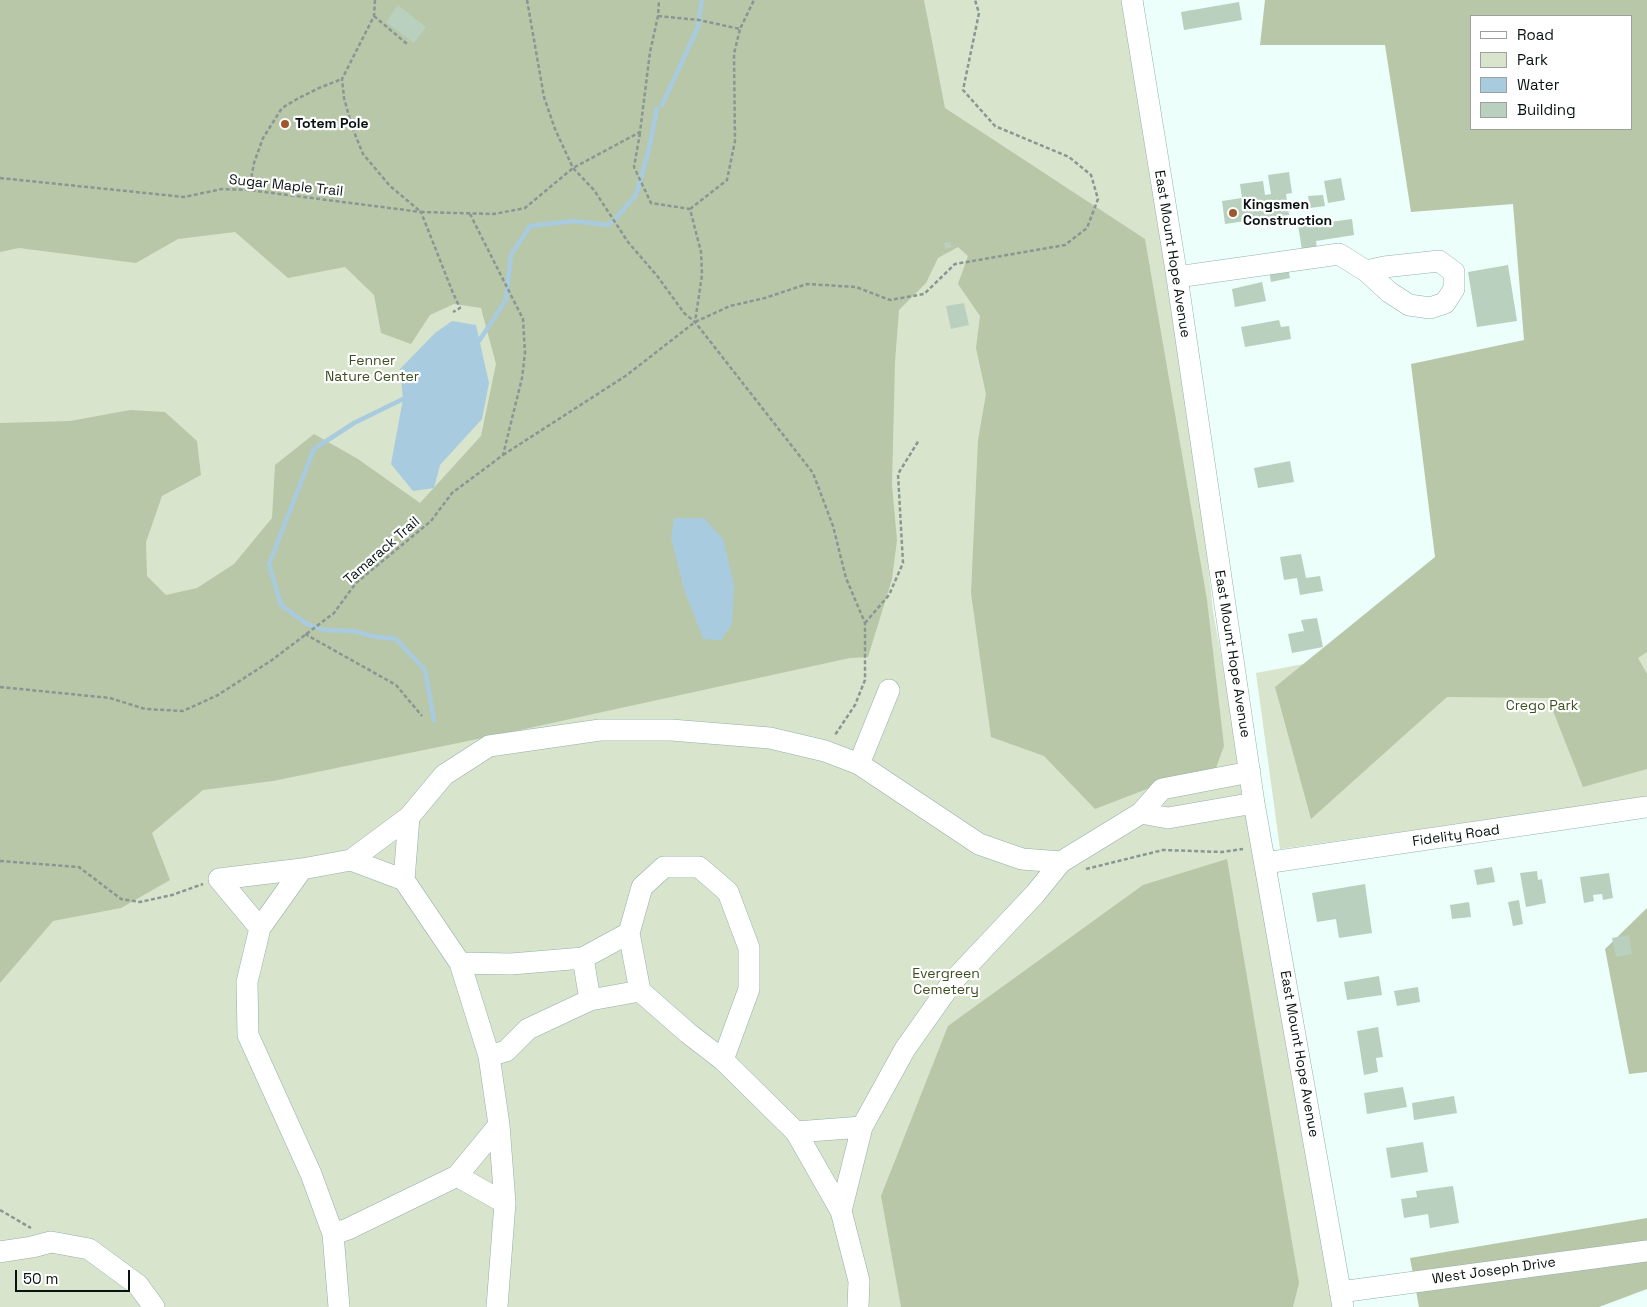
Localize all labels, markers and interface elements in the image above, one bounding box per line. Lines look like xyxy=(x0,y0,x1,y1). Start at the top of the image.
legend xyxy=(1470,15,1632,130)
text: Road xyxy=(1517,25,1554,44)
text: Park xyxy=(1517,50,1548,69)
text: Water xyxy=(1517,75,1559,94)
text: Building xyxy=(1517,100,1576,119)
place label: Totem Pole xyxy=(295,116,369,132)
marker: Totem Pole xyxy=(279,118,291,130)
street label: East Mount Hope Avenue xyxy=(1150,169,1194,339)
street label: Sugar Maple Trail xyxy=(228,172,344,200)
place label: Kingsmen Construction xyxy=(1243,197,1332,230)
marker: Kingsmen Construction xyxy=(1227,207,1239,219)
park label: Fenner Nature Center xyxy=(325,353,419,386)
street label: Tamarack Trail xyxy=(341,514,423,588)
street label: East Mount Hope Avenue xyxy=(1210,569,1254,739)
park label: Crego Park xyxy=(1506,698,1578,714)
street label: Fidelity Road xyxy=(1411,822,1501,850)
park label: Evergreen Cemetery xyxy=(912,966,980,999)
street label: East Mount Hope Avenue xyxy=(1276,969,1322,1139)
street label: West Joseph Drive xyxy=(1431,1254,1557,1288)
scale bar xyxy=(18,1260,132,1292)
text: 50 m xyxy=(23,1269,58,1288)

